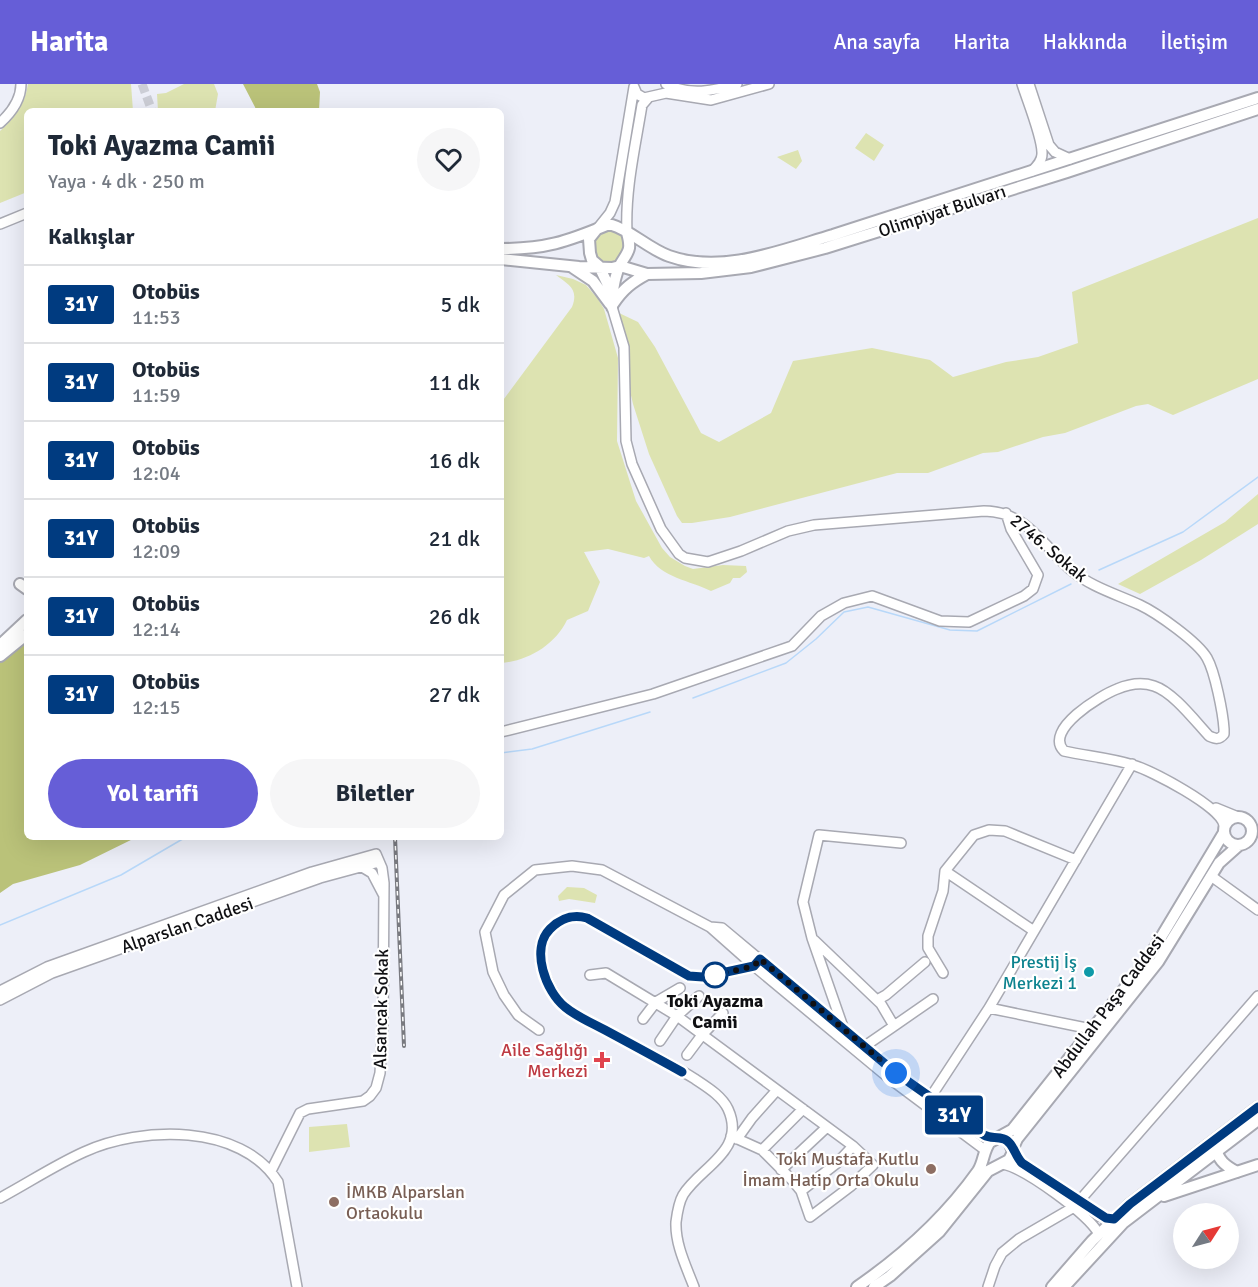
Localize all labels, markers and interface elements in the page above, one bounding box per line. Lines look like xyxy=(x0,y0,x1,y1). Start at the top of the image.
text: Harita xyxy=(30,25,108,59)
text: Ana sayfa xyxy=(833,29,920,55)
text: Harita xyxy=(953,29,1010,55)
text: Hakkında xyxy=(1043,29,1128,55)
text: İletişim xyxy=(1161,29,1228,55)
button: heart xyxy=(417,128,480,191)
text: Toki Ayazma Camii xyxy=(48,129,275,163)
text: Yaya · 4 dk · 250 m xyxy=(48,169,205,194)
street label: Olimpiyat Bulvarı xyxy=(875,180,1009,242)
text: Kalkışlar xyxy=(48,223,135,250)
text: Otobüs xyxy=(132,278,200,305)
text: 31Y xyxy=(64,291,98,317)
text: 5 dk xyxy=(441,291,480,318)
text: 11:53 xyxy=(132,305,181,330)
text: Otobüs xyxy=(132,356,200,383)
text: 31Y xyxy=(64,369,98,395)
text: 11 dk xyxy=(429,369,480,396)
text: 11:59 xyxy=(132,383,181,408)
text: Otobüs xyxy=(132,434,200,461)
text: 31Y xyxy=(64,447,98,473)
text: 16 dk xyxy=(429,447,480,474)
text: 12:04 xyxy=(132,461,181,486)
street label: 2746. Sokak xyxy=(1006,509,1092,587)
text: Otobüs xyxy=(132,512,200,539)
text: 31Y xyxy=(64,525,98,551)
text: 21 dk xyxy=(429,525,480,552)
text: 12:09 xyxy=(132,539,181,564)
text: Otobüs xyxy=(132,590,200,617)
text: 31Y xyxy=(64,603,98,629)
text: 26 dk xyxy=(429,603,480,630)
text: 12:14 xyxy=(132,617,181,642)
text: Otobüs xyxy=(132,668,200,695)
text: 31Y xyxy=(64,681,98,707)
text: 27 dk xyxy=(429,681,480,708)
text: 12:15 xyxy=(132,695,181,720)
button: Yol tarifi xyxy=(48,759,258,828)
button: Biletler xyxy=(270,759,480,828)
street label: Alparslan Caddesi xyxy=(118,892,256,958)
street label: Abdullah Paşa Caddesi xyxy=(1047,930,1169,1082)
street label: Alsancak Sokak xyxy=(369,949,393,1069)
place label: Prestij İş Merkezi 1 xyxy=(1003,951,1077,994)
marker: Toki Ayazma Camii xyxy=(702,962,728,988)
marker: Prestij İş Merkezi 1 xyxy=(1082,965,1096,979)
place label: Toki Ayazma Camii xyxy=(667,990,763,1033)
place label: Aile Sağlığı Merkezi xyxy=(501,1039,588,1082)
marker: Aile Sağlığı Merkezi xyxy=(593,1051,611,1069)
your location xyxy=(881,1058,911,1088)
line badge: 31Y xyxy=(920,1096,988,1134)
text: 31Y xyxy=(937,1102,971,1128)
place label: Toki Mustafa Kutlu İmam Hatip Orta Okulu xyxy=(742,1148,919,1191)
marker: Toki Mustafa Kutlu İmam Hatip Orta Okulu xyxy=(924,1162,938,1176)
place label: İMKB Alparslan Ortaokulu xyxy=(346,1181,465,1224)
marker: İMKB Alparslan Ortaokulu xyxy=(327,1195,341,1209)
north arrow xyxy=(1173,1203,1239,1269)
map controls xyxy=(1173,1203,1239,1269)

